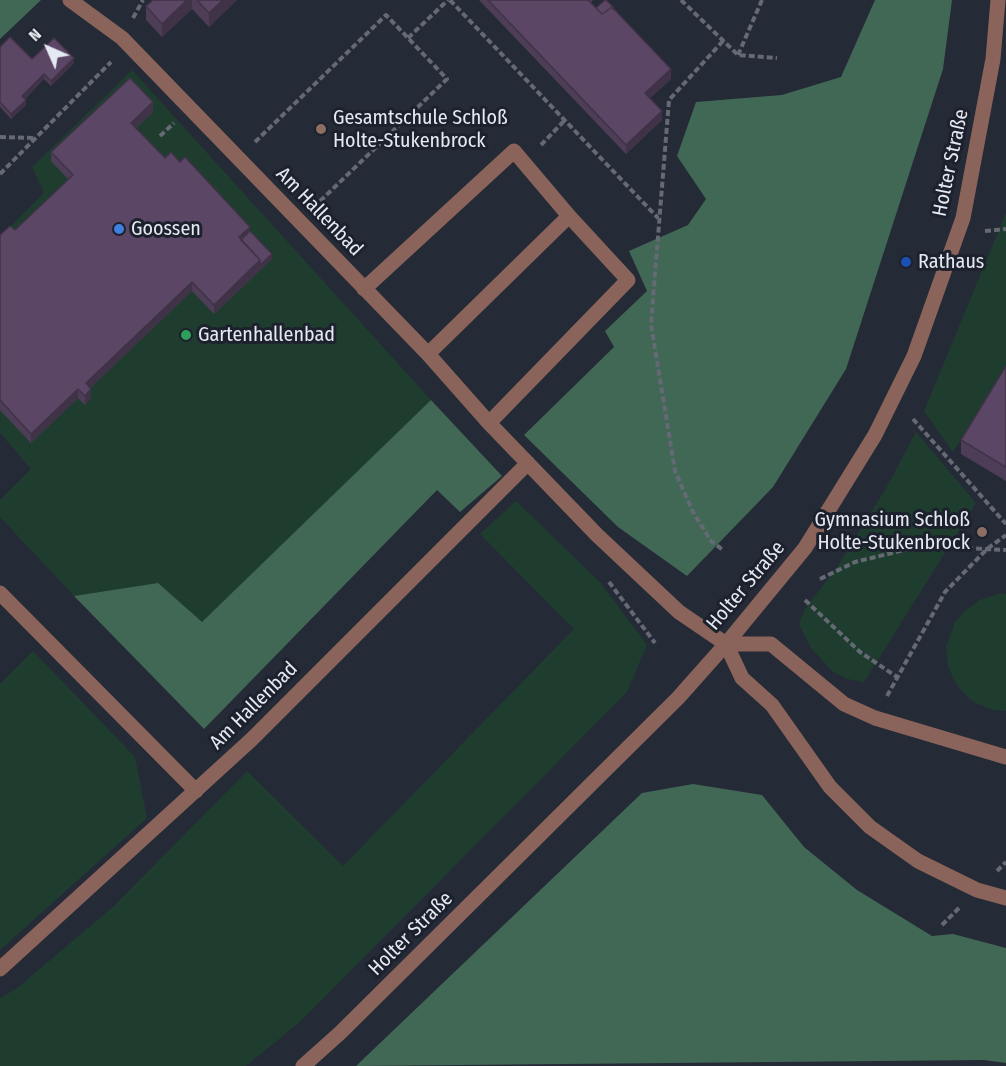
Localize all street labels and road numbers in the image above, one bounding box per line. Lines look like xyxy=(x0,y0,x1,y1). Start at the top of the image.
street label: Holter Straße xyxy=(928,107,974,219)
street label: Am Hallenbad xyxy=(271,163,367,261)
street label: Holter Straße xyxy=(702,537,790,635)
street label: Am Hallenbad xyxy=(205,657,303,755)
street label: Holter Straße xyxy=(364,887,458,981)

